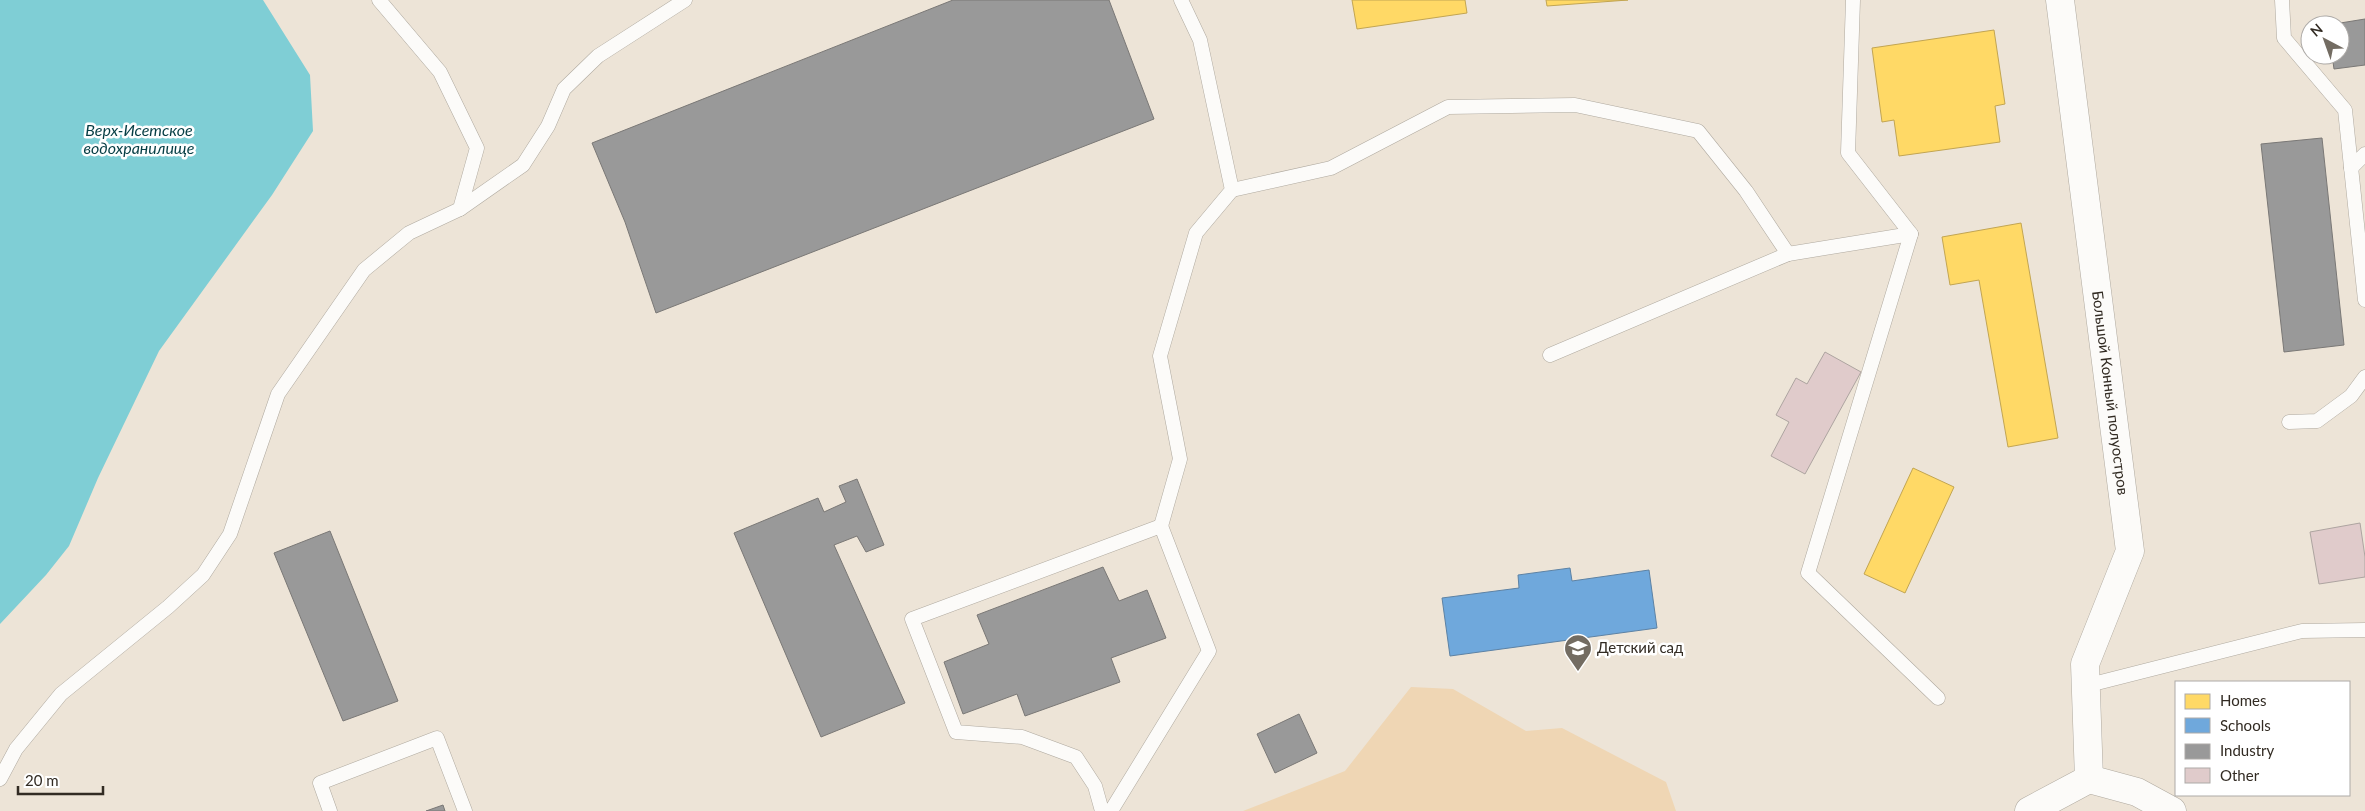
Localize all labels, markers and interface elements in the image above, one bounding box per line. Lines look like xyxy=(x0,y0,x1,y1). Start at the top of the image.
north arrow xyxy=(2300,15,2350,65)
text: N xyxy=(2306,20,2326,40)
water label: Верх-Исетское водохранилище xyxy=(83,120,195,157)
street label: Большой Конный полуостров xyxy=(2089,290,2133,496)
school or university icon: Детский сад xyxy=(1563,633,1593,672)
place label: Детский сад xyxy=(1597,638,1683,656)
legend xyxy=(2175,681,2350,796)
text: Homes xyxy=(2220,691,2266,709)
text: Schools xyxy=(2220,716,2271,734)
text: Industry xyxy=(2220,741,2275,759)
scale bar xyxy=(18,764,102,796)
text: Other xyxy=(2220,766,2260,784)
text: 20 m xyxy=(25,771,59,789)

